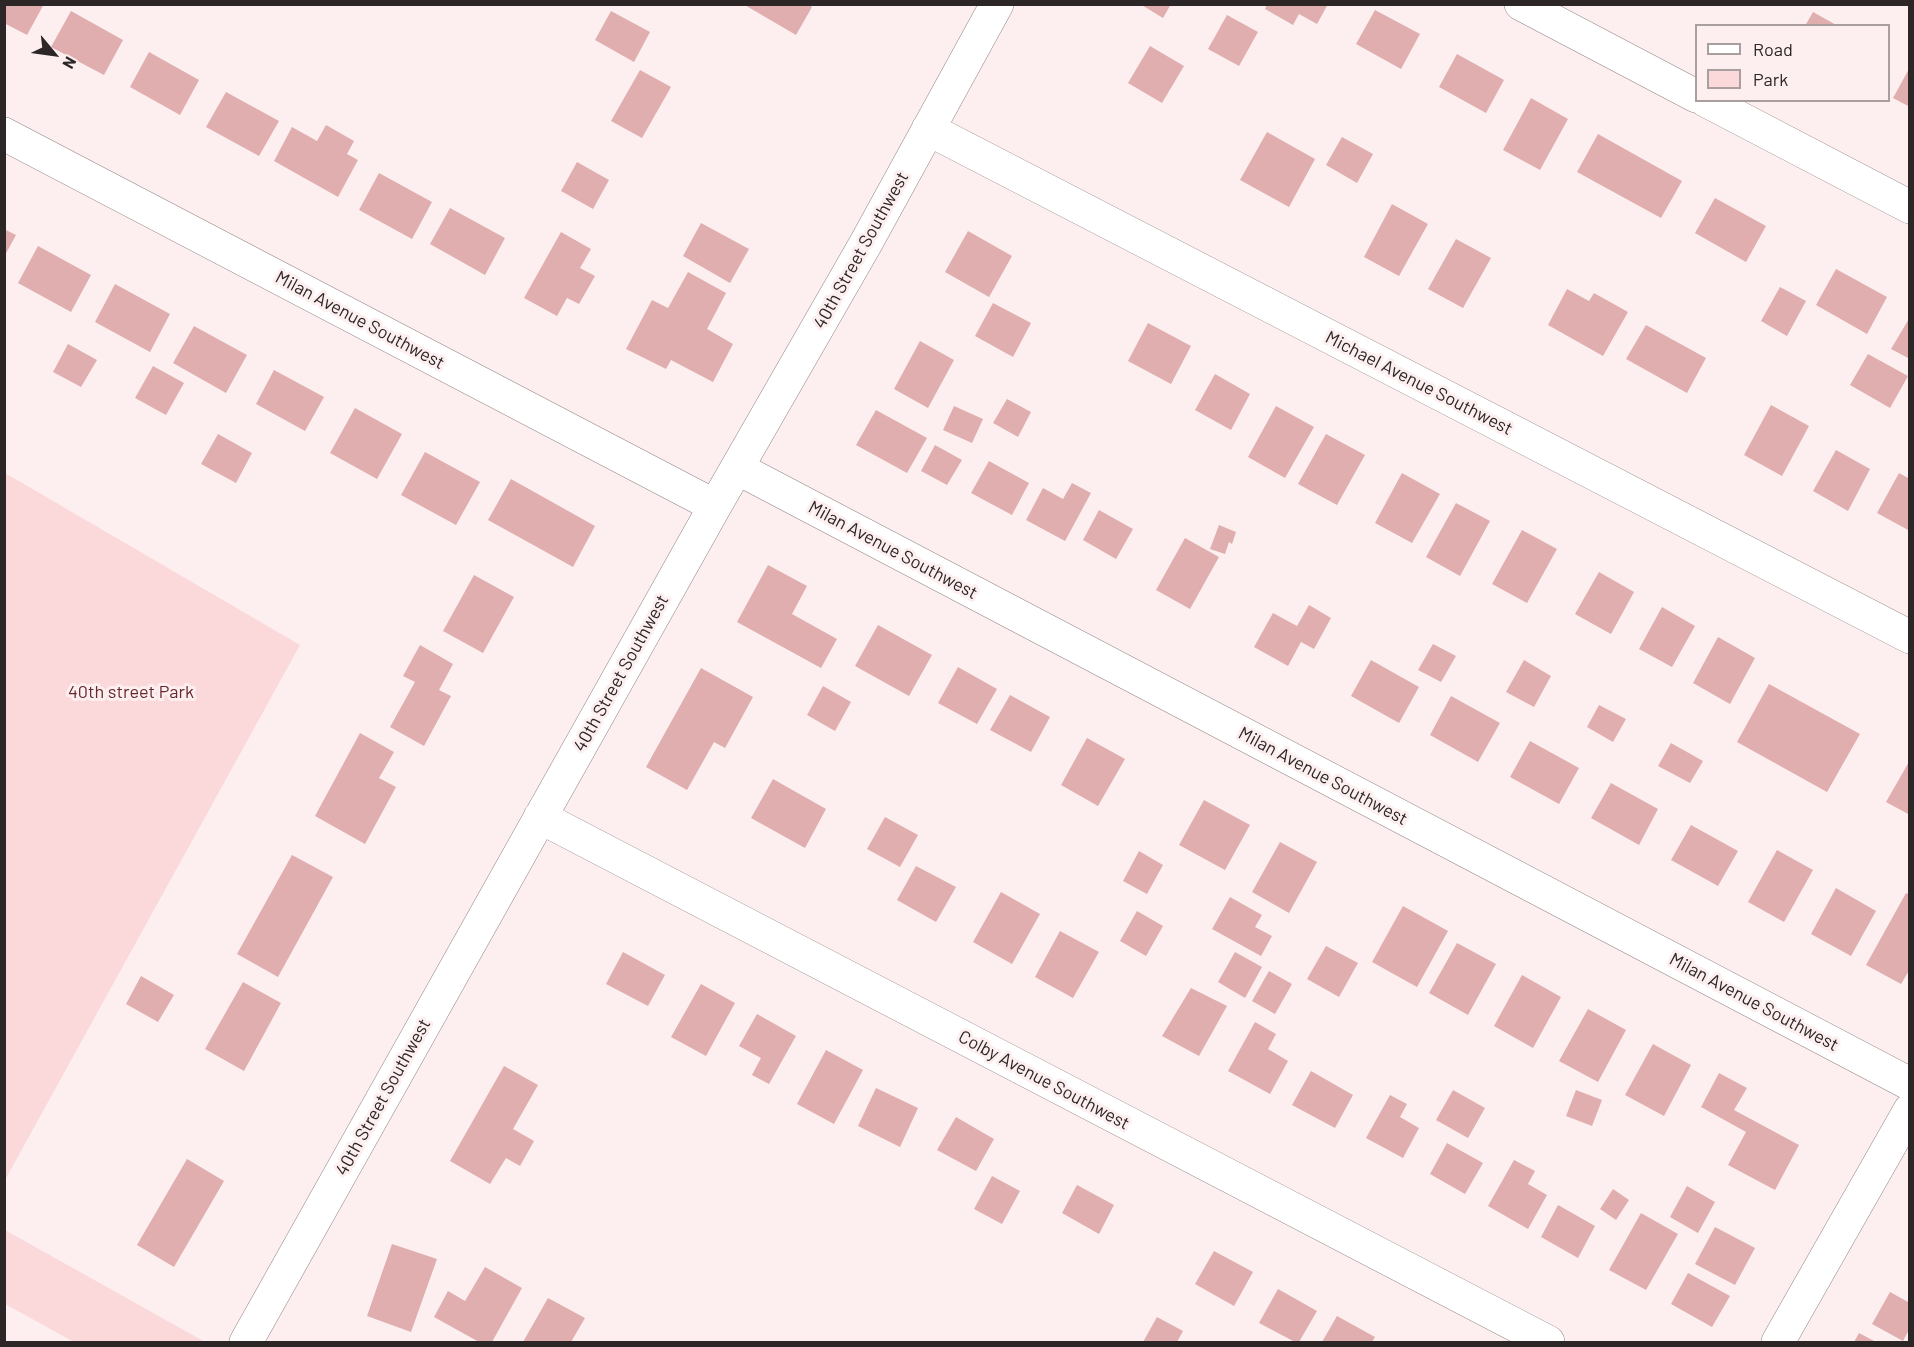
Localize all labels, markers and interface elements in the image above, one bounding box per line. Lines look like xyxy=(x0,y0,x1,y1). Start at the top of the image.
north arrow xyxy=(24,24,84,84)
legend xyxy=(1695,24,1890,102)
text: Road xyxy=(1753,38,1793,60)
text: N xyxy=(59,54,81,72)
text: Park xyxy=(1753,68,1788,90)
street label: 40th Street Southwest xyxy=(809,168,913,332)
street label: Milan Avenue Southwest xyxy=(272,266,448,374)
street label: Michael Avenue Southwest xyxy=(1322,326,1516,440)
street label: Milan Avenue Southwest xyxy=(805,496,981,604)
street label: 40th Street Southwest xyxy=(569,591,673,755)
park label: 40th street Park xyxy=(68,681,194,703)
street label: Milan Avenue Southwest xyxy=(1235,722,1411,830)
street label: Milan Avenue Southwest xyxy=(1666,948,1842,1056)
street label: 40th Street Southwest xyxy=(331,1015,435,1179)
street label: Colby Avenue Southwest xyxy=(955,1026,1133,1134)

